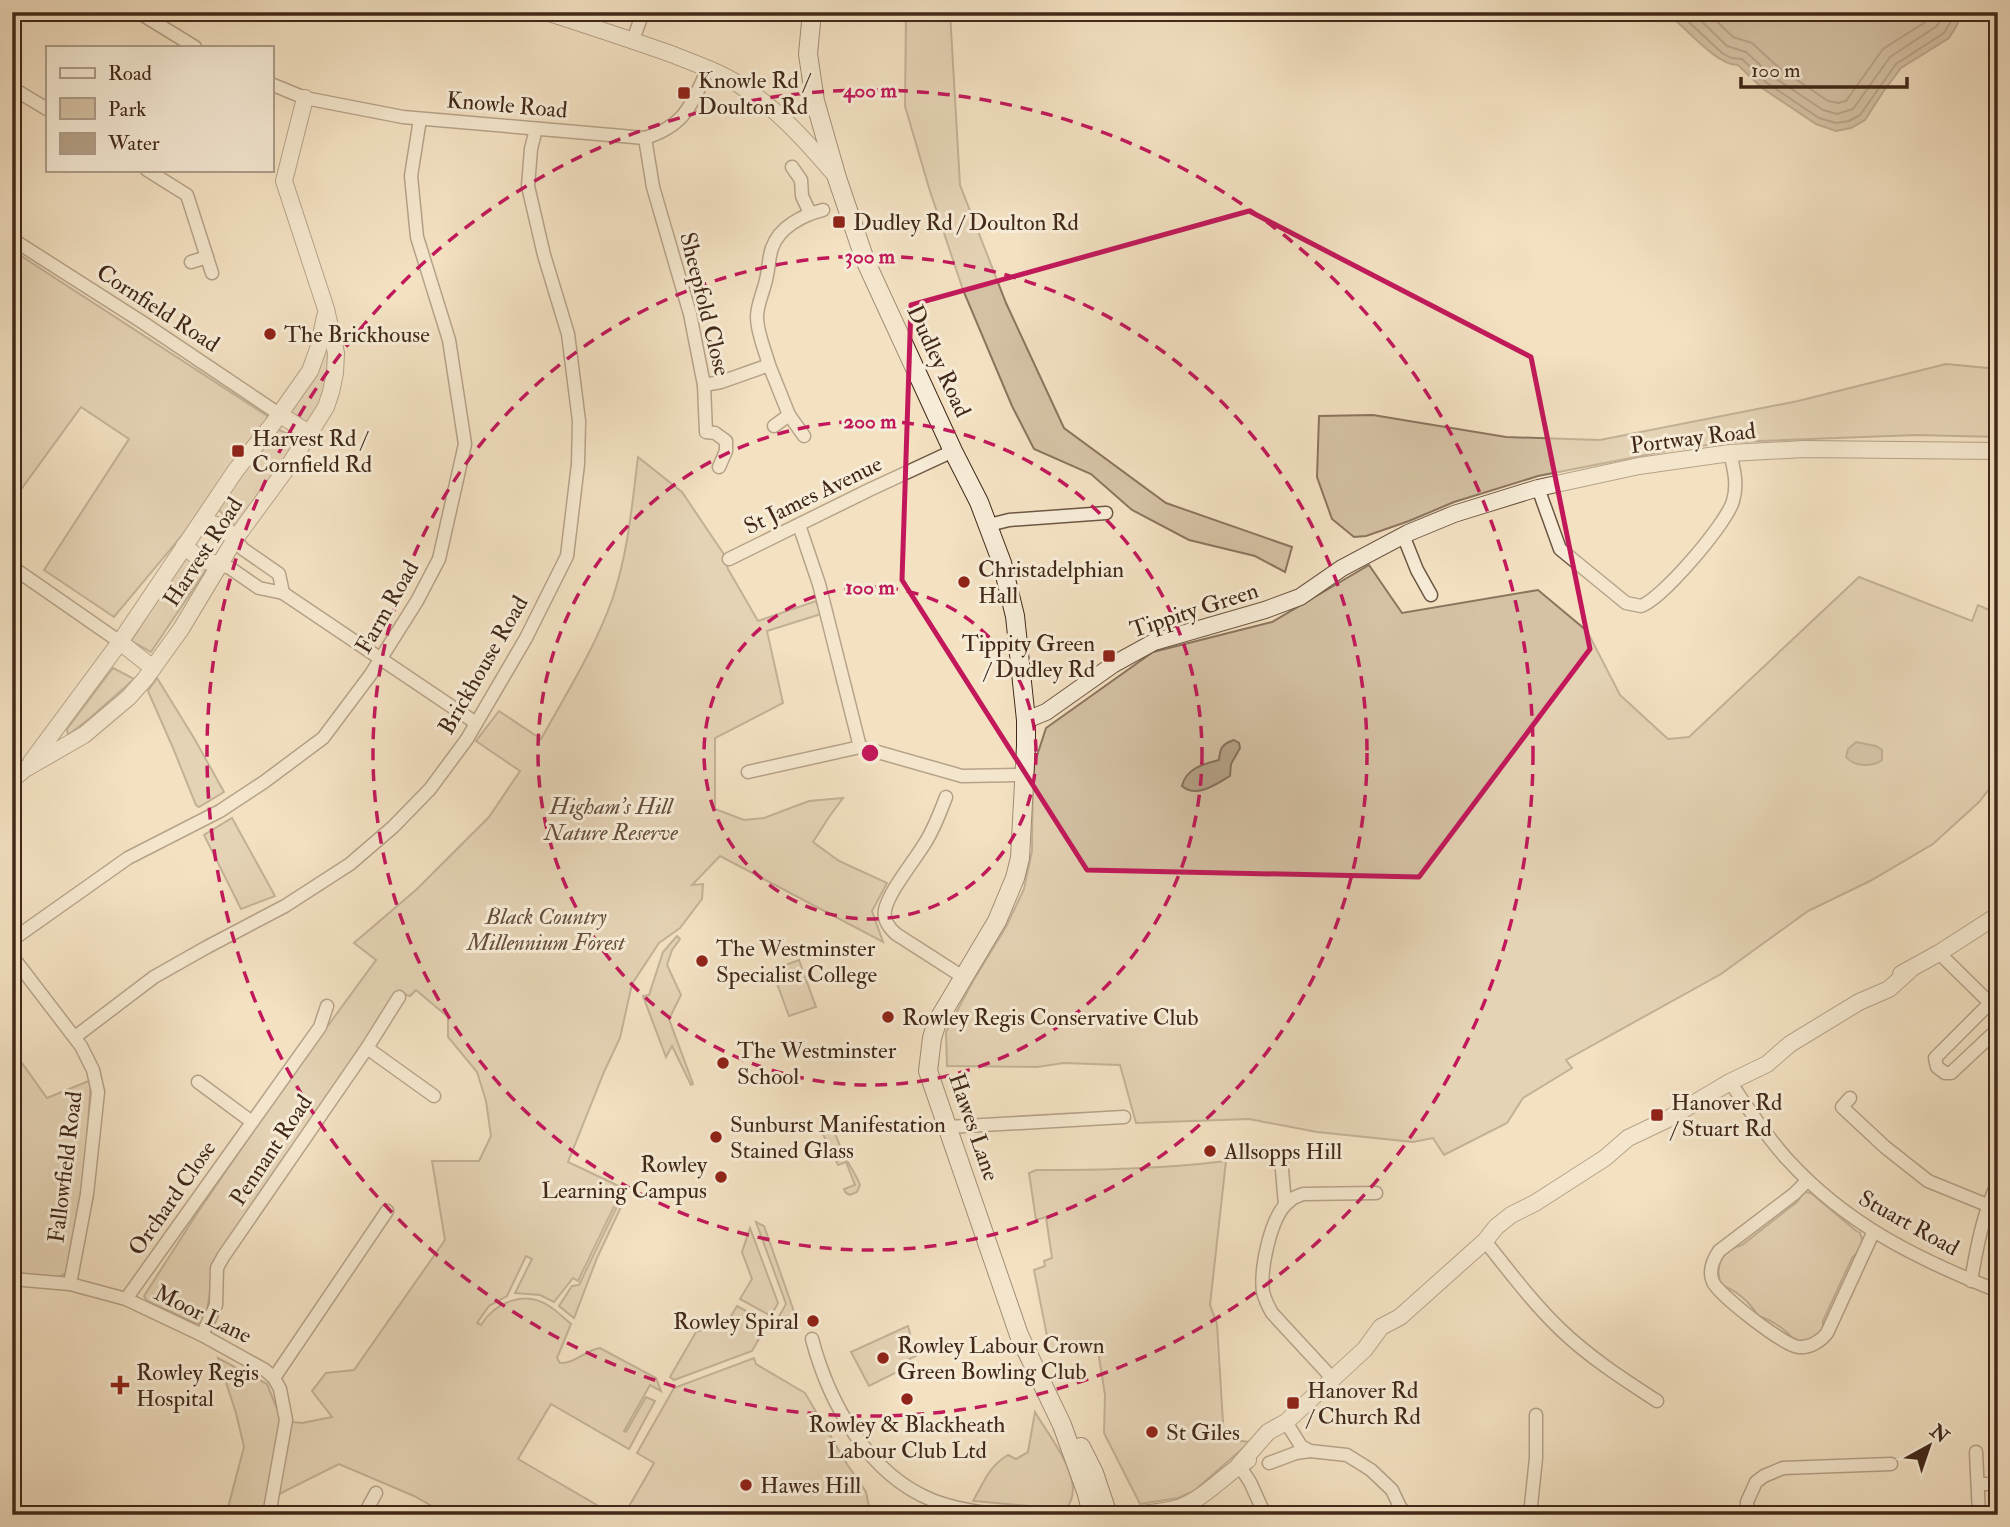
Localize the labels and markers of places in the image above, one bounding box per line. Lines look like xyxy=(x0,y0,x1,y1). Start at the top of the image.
place label: Knowle Rd / Doulton Rd xyxy=(698,66,812,121)
marker: Knowle Rd / Doulton Rd xyxy=(676,85,692,101)
place label: Dudley Rd / Doulton Rd xyxy=(853,208,1079,237)
marker: Dudley Rd / Doulton Rd xyxy=(831,214,847,230)
place label: The Brickhouse xyxy=(284,320,430,349)
marker: The Brickhouse xyxy=(262,326,278,342)
place label: Harvest Rd / Cornfield Rd xyxy=(252,424,372,479)
marker: Harvest Rd / Cornfield Rd xyxy=(230,443,246,459)
place label: Christadelphian Hall xyxy=(978,555,1124,610)
marker: Christadelphian Hall xyxy=(956,574,972,590)
place label: Tippity Green / Dudley Rd xyxy=(962,629,1095,684)
marker: Tippity Green / Dudley Rd xyxy=(1101,648,1117,664)
centre of rings xyxy=(858,741,882,765)
place label: The Westminster Specialist College xyxy=(716,934,878,990)
marker: The Westminster Specialist College xyxy=(694,953,710,969)
place label: Rowley Regis Conservative Club xyxy=(902,1003,1198,1032)
marker: Rowley Regis Conservative Club xyxy=(880,1009,896,1025)
place label: The Westminster School xyxy=(737,1036,897,1091)
marker: The Westminster School xyxy=(715,1055,731,1071)
place label: Hanover Rd / Stuart Rd xyxy=(1669,1088,1782,1143)
marker: Hanover Rd / Stuart Rd xyxy=(1649,1107,1665,1123)
place label: Sunburst Manifestation Stained Glass xyxy=(730,1110,946,1165)
marker: Sunburst Manifestation Stained Glass xyxy=(708,1129,724,1145)
place label: Allsopps Hill xyxy=(1223,1137,1342,1167)
marker: Allsopps Hill xyxy=(1202,1143,1218,1159)
place label: Rowley Learning Campus xyxy=(541,1150,708,1206)
marker: Rowley Learning Campus xyxy=(713,1169,729,1185)
place label: Rowley Spiral xyxy=(673,1307,799,1337)
marker: Rowley Spiral xyxy=(805,1313,821,1329)
place label: Rowley Labour Crown Green Bowling Club xyxy=(897,1331,1105,1386)
marker: Rowley Labour Crown Green Bowling Club xyxy=(875,1350,891,1366)
place label: Rowley Regis Hospital xyxy=(136,1358,259,1414)
marker: Rowley Regis Hospital xyxy=(110,1375,130,1395)
place label: Hanover Rd / Church Rd xyxy=(1305,1376,1421,1431)
marker: Rowley & Blackheath Labour Club Ltd xyxy=(899,1391,915,1407)
marker: Hanover Rd / Church Rd xyxy=(1285,1395,1301,1411)
place label: Rowley & Blackheath Labour Club Ltd xyxy=(809,1410,1005,1465)
place label: St Giles xyxy=(1166,1418,1240,1447)
marker: St Giles xyxy=(1144,1424,1160,1440)
place label: Hawes Hill xyxy=(760,1471,861,1500)
marker: Hawes Hill xyxy=(738,1477,754,1493)

